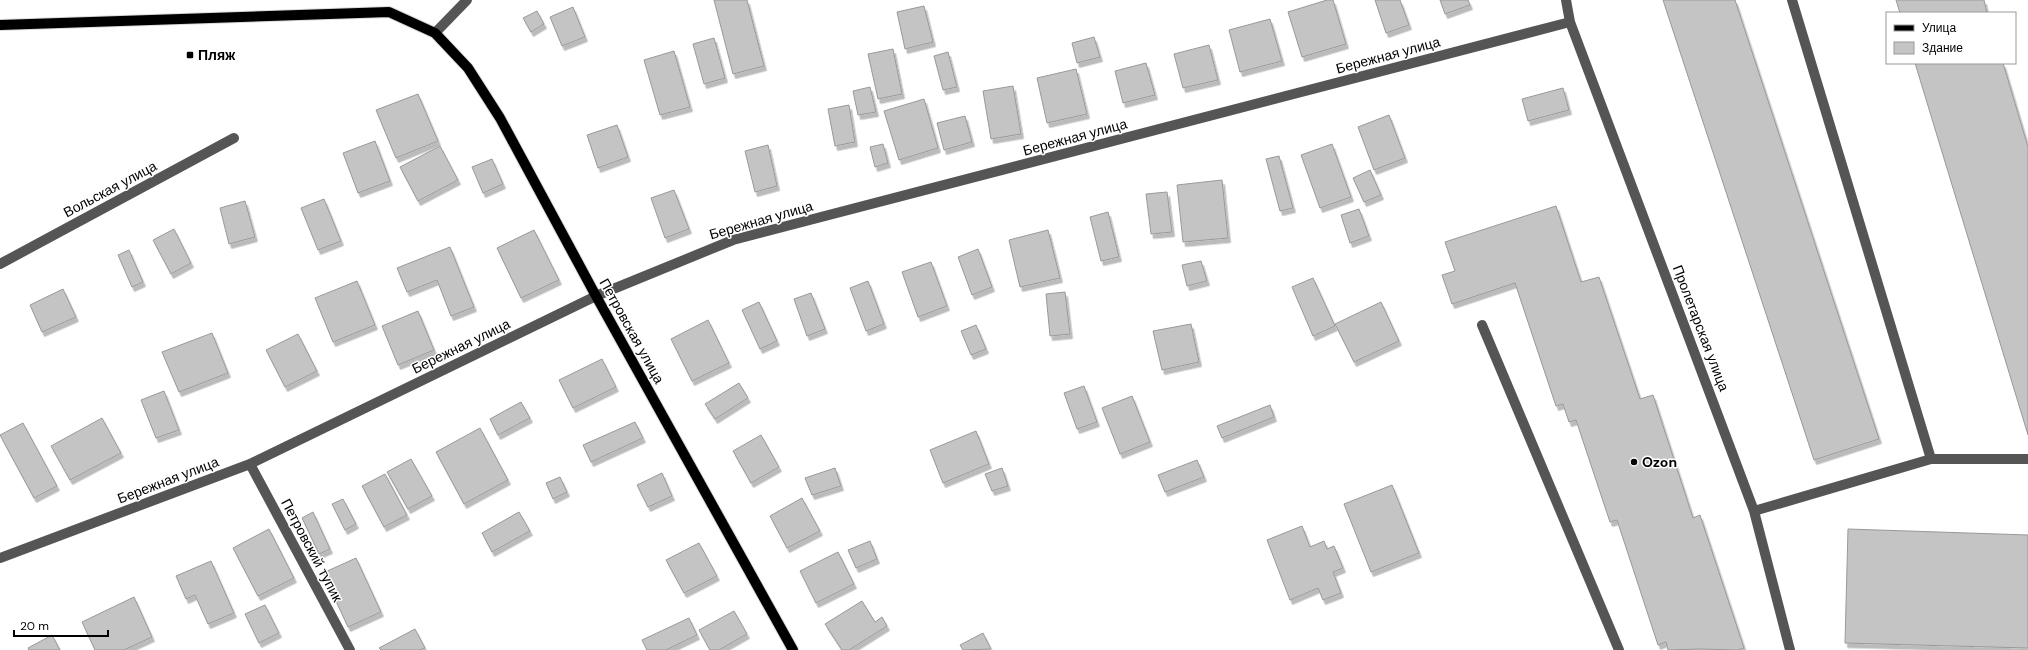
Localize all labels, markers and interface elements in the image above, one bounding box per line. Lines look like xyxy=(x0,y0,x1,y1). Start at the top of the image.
legend xyxy=(1886,12,2016,64)
text: Улица xyxy=(1922,20,1956,36)
street label: Бережная улица xyxy=(1334,32,1442,78)
text: Здание xyxy=(1922,40,1963,56)
place label: Пляж xyxy=(198,46,236,64)
marker: Пляж xyxy=(185,50,195,60)
street label: Бережная улица xyxy=(1021,114,1129,160)
street label: Вольская улица xyxy=(60,157,160,221)
street label: Бережная улица xyxy=(707,197,815,243)
street label: Пролетарская улица xyxy=(1669,262,1733,394)
street label: Петровская улица xyxy=(596,275,668,387)
street label: Бережная улица xyxy=(409,314,513,378)
street label: Бережная улица xyxy=(115,452,221,508)
place label: Ozon xyxy=(1642,453,1677,471)
marker: Ozon xyxy=(1629,457,1639,467)
street label: Петровский тупик xyxy=(277,495,347,605)
scale bar xyxy=(14,612,108,638)
text: 20 m xyxy=(20,618,49,634)

